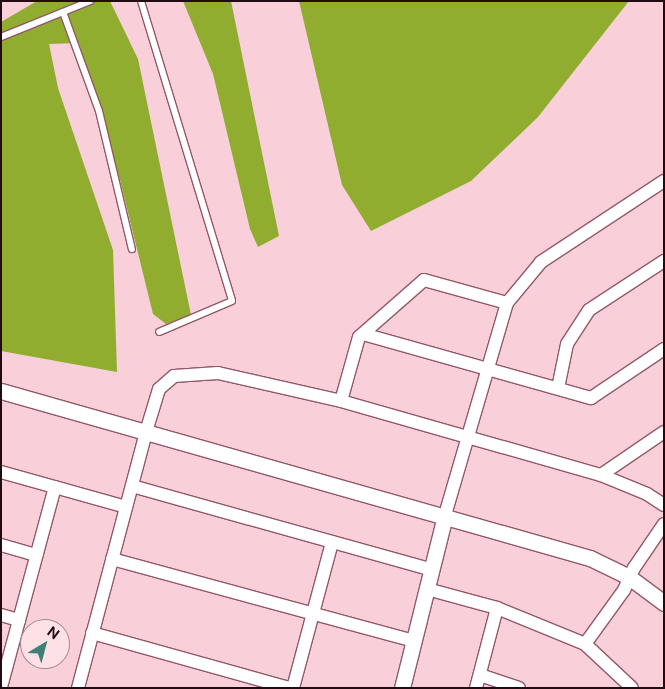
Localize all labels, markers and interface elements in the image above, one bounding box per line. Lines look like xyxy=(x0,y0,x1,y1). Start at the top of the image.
north arrow xyxy=(20,619,70,669)
text: N xyxy=(44,623,63,642)

